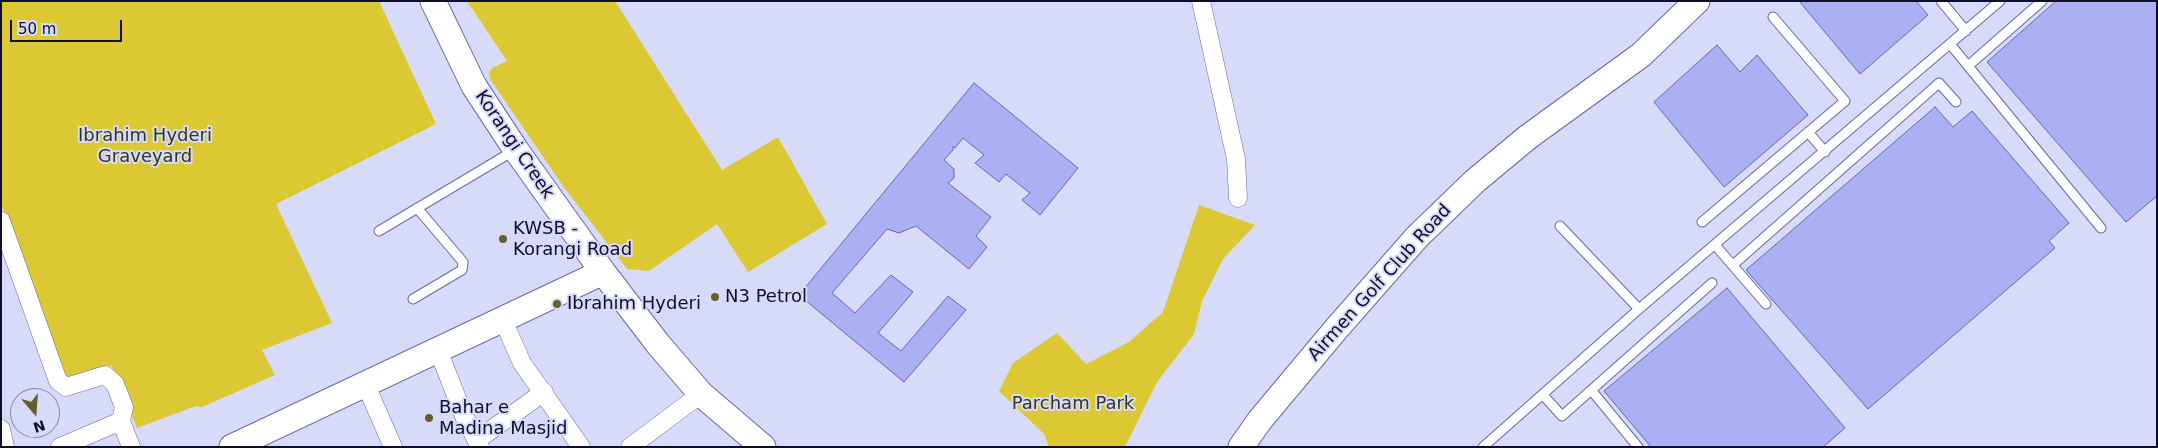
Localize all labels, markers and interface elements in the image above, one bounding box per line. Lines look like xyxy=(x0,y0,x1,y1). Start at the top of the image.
scale bar xyxy=(12,10,125,42)
text: 50 m xyxy=(18,20,56,38)
street label: Korangi Creek xyxy=(470,87,558,203)
park label: Ibrahim Hyderi Graveyard xyxy=(78,125,212,168)
street label: Airmen Golf Club Road xyxy=(1304,200,1456,366)
place label: KWSB - Korangi Road xyxy=(513,218,632,260)
marker: KWSB - Korangi Road xyxy=(497,233,509,245)
place label: N3 Petrol xyxy=(725,286,807,308)
marker: N3 Petrol xyxy=(709,291,721,303)
place label: Ibrahim Hyderi xyxy=(567,293,701,315)
marker: Ibrahim Hyderi xyxy=(551,298,563,310)
north arrow xyxy=(10,388,60,438)
park label: Parcham Park xyxy=(1012,393,1134,415)
place label: Bahar e Madina Masjid xyxy=(439,397,568,439)
marker: Bahar e Madina Masjid xyxy=(423,412,435,424)
text: N xyxy=(31,417,47,436)

